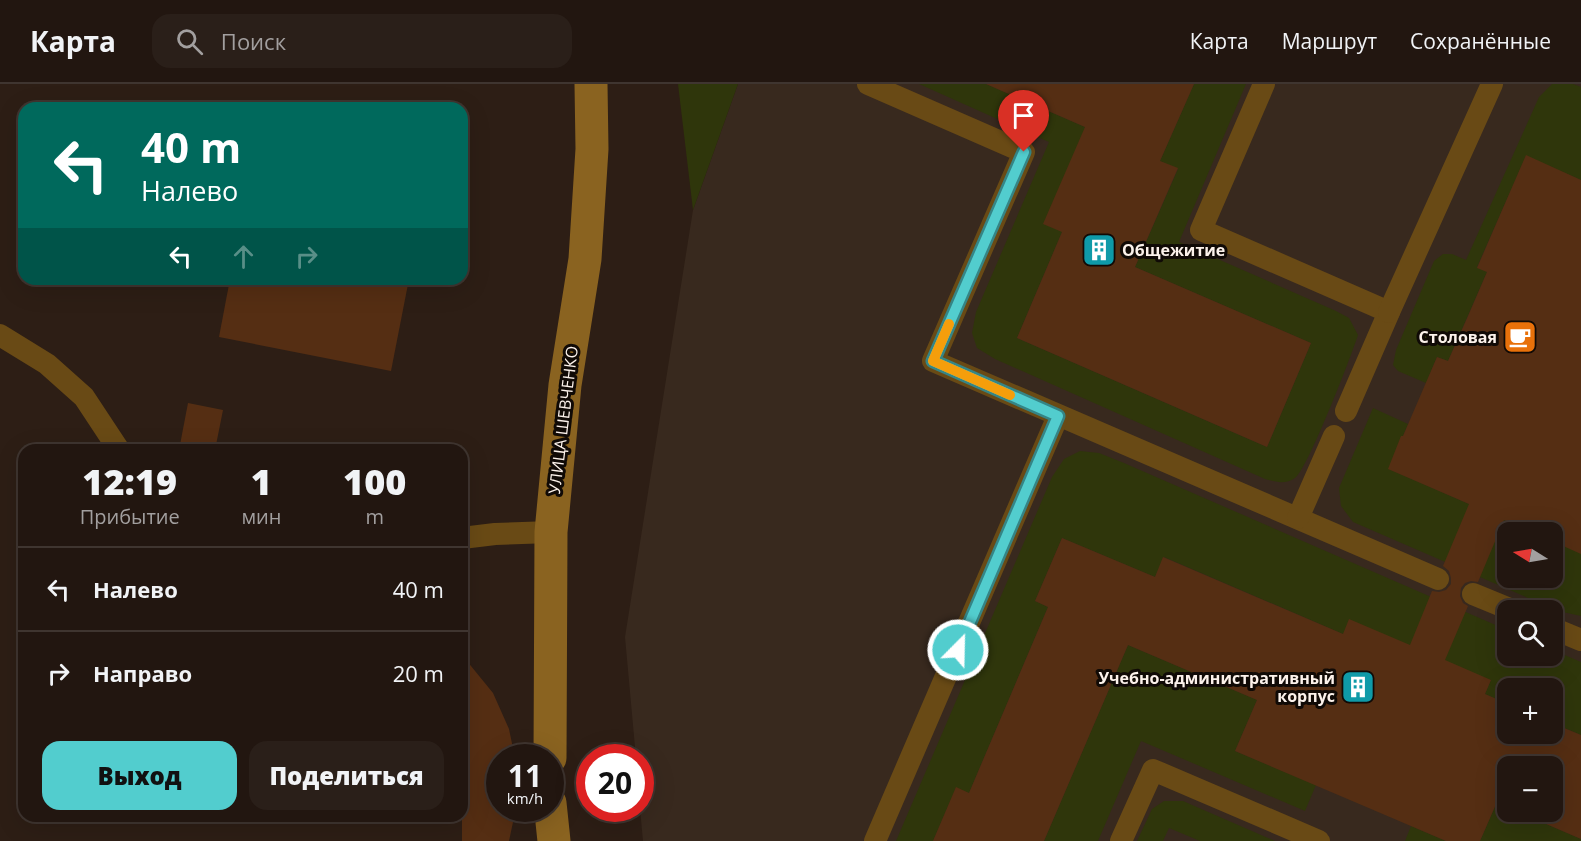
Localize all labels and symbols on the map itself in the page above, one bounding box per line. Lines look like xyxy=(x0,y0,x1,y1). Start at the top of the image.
pin xyxy=(998,90,1049,152)
building icon: Общежитие xyxy=(1081,232,1117,268)
place label: Общежитие xyxy=(1122,239,1225,261)
cafe icon: Столовая xyxy=(1502,319,1538,355)
place label: Столовая xyxy=(1419,326,1497,348)
street label: УЛИЦА ШЕВЧЕНКО xyxy=(543,345,583,495)
north arrow xyxy=(1497,522,1563,588)
position arrow xyxy=(926,618,990,682)
place label: Учебно-административный корпус xyxy=(1098,667,1335,707)
building icon: Учебно-административный корпус xyxy=(1340,669,1376,705)
speed limit sign: 20 xyxy=(576,744,654,822)

